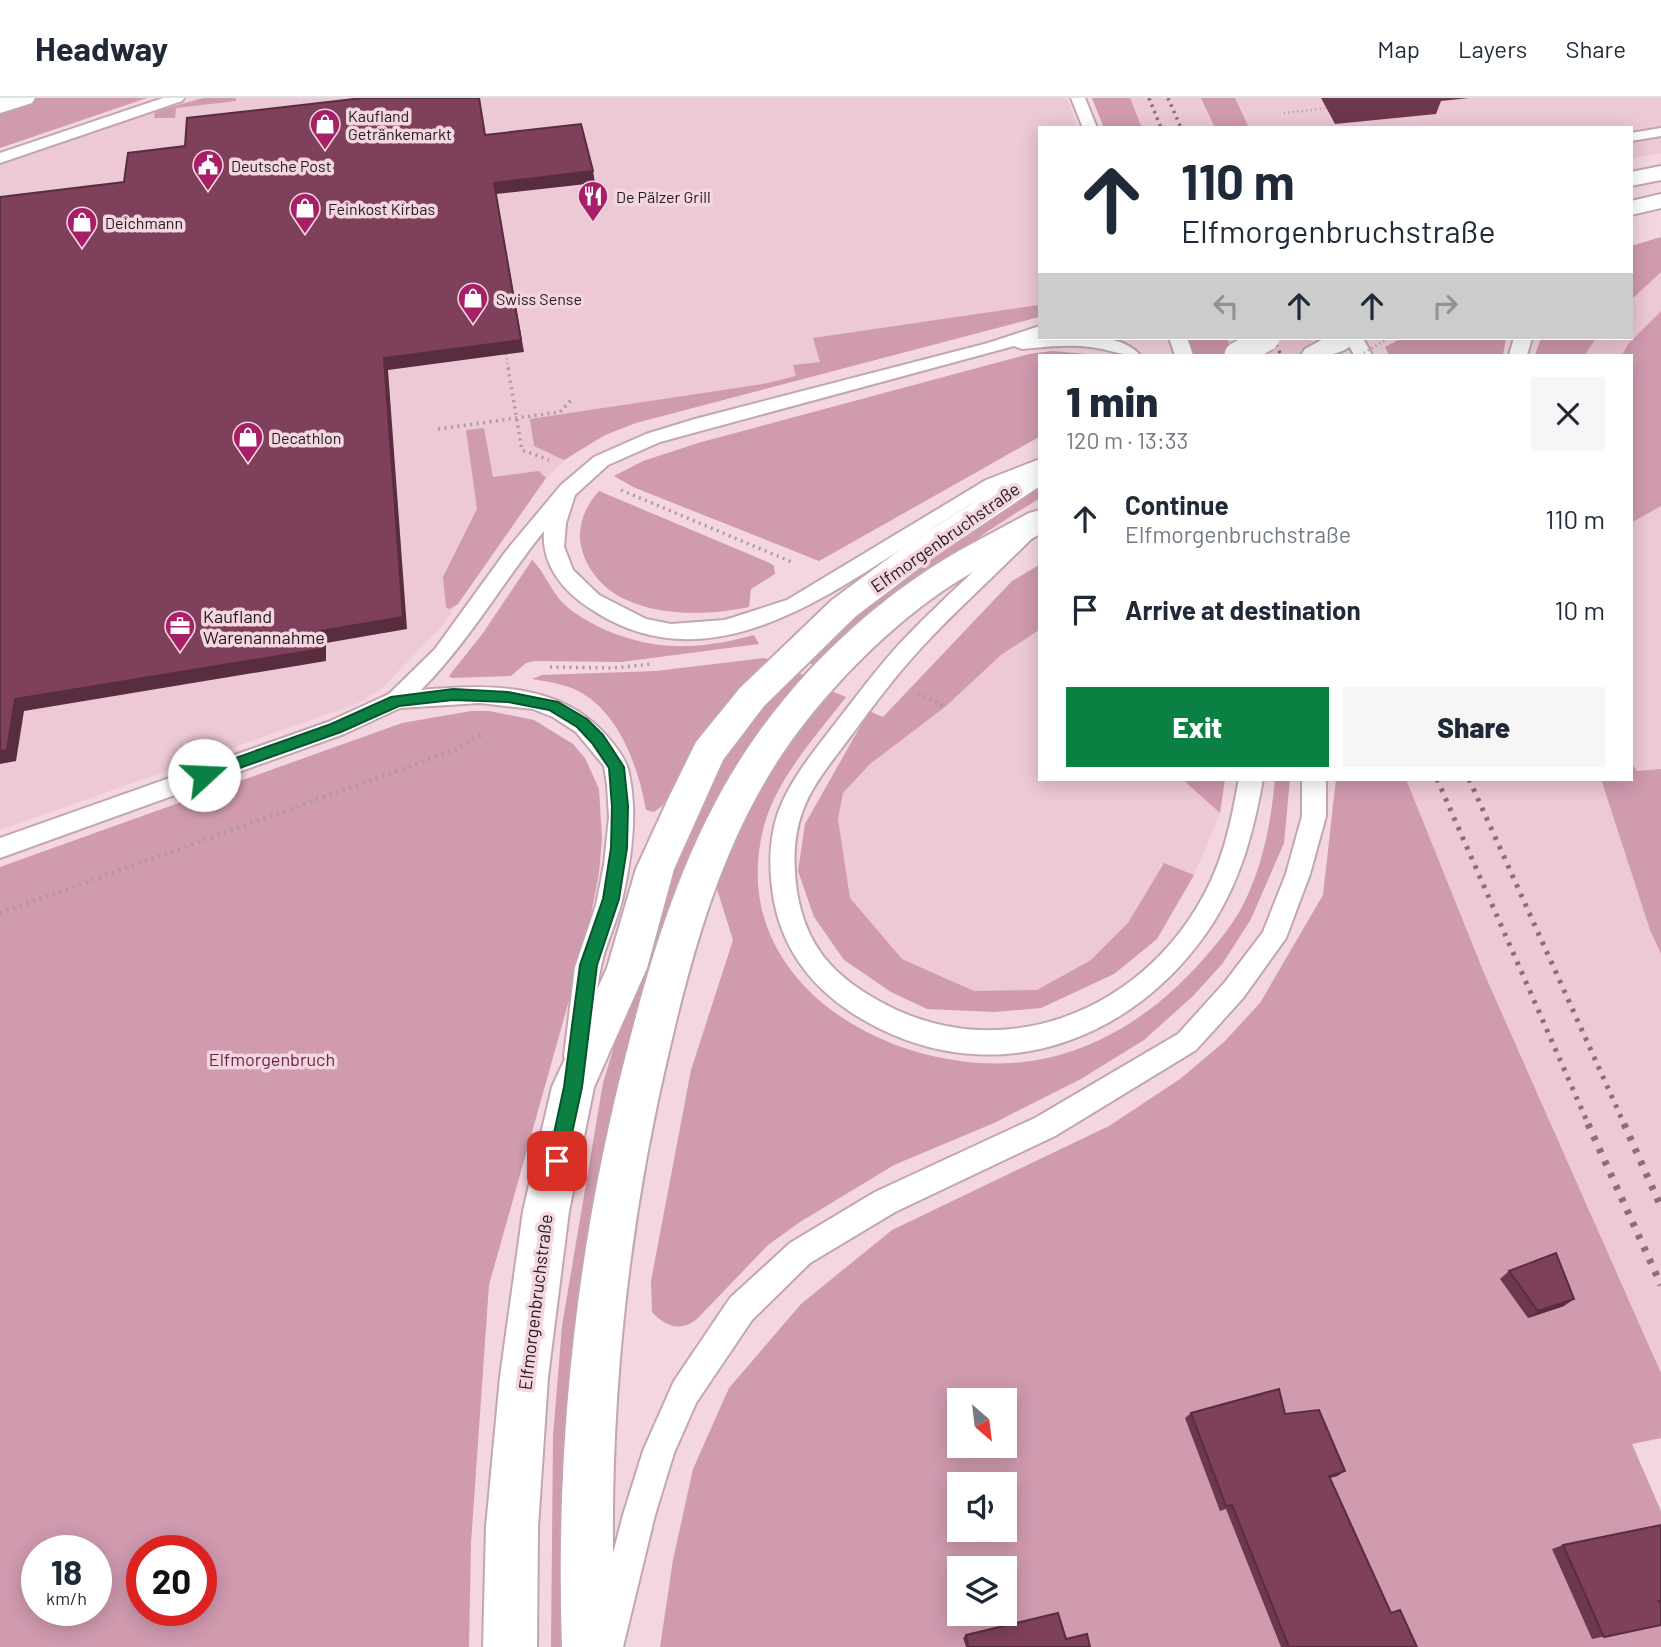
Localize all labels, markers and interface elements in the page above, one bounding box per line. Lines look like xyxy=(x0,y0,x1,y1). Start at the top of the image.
text: Headway xyxy=(35,28,168,68)
text: Map xyxy=(1377,34,1420,63)
text: Layers xyxy=(1458,34,1527,63)
text: Share xyxy=(1565,34,1626,63)
place label: Kaufland Getränkemarkt xyxy=(348,106,452,143)
shop icon: Kaufland Getränkemarkt xyxy=(308,107,342,151)
public building icon: Deutsche Post xyxy=(191,148,225,192)
text: 110 m xyxy=(1181,151,1295,210)
icon: ahead xyxy=(1066,154,1157,245)
place label: Deutsche Post xyxy=(231,156,331,175)
restaurant icon: De Pälzer Grill xyxy=(576,179,610,223)
place label: De Pälzer Grill xyxy=(616,187,711,206)
shop icon: Feinkost Kirbas xyxy=(288,191,322,235)
place label: Feinkost Kirbas xyxy=(328,199,435,218)
shop icon: Deichmann xyxy=(65,205,99,249)
text: Elfmorgenbruchstraße xyxy=(1181,211,1495,249)
place label: Deichmann xyxy=(105,213,183,232)
shop icon: Swiss Sense xyxy=(456,281,490,325)
icon: left xyxy=(1207,287,1245,325)
icon: ahead xyxy=(1280,287,1318,325)
icon: ahead xyxy=(1353,287,1391,325)
icon: right xyxy=(1426,287,1464,325)
place label: Swiss Sense xyxy=(496,289,582,308)
text: 1 min xyxy=(1066,375,1158,425)
button: close xyxy=(1531,377,1605,451)
shop icon: Decathlon xyxy=(231,420,265,464)
text: 120 m · 13:33 xyxy=(1066,426,1188,454)
place label: Decathlon xyxy=(271,428,341,447)
street label: Elfmorgenbruchstraße xyxy=(866,477,1024,597)
text: Continue xyxy=(1125,489,1229,520)
icon: ahead xyxy=(1066,500,1104,538)
text: 110 m xyxy=(1545,503,1605,534)
text: Elfmorgenbruchstraße xyxy=(1125,520,1351,548)
icon: arrive xyxy=(1066,591,1104,629)
text: Arrive at destination xyxy=(1125,594,1361,625)
text: 10 m xyxy=(1555,594,1605,625)
place label: Kaufland Warenannahme xyxy=(203,605,325,648)
office icon: Kaufland Warenannahme xyxy=(163,609,197,653)
button: Exit xyxy=(1066,687,1329,767)
button: Share xyxy=(1343,687,1605,767)
position arrow xyxy=(167,738,241,812)
park label: Elfmorgenbruch xyxy=(209,1048,335,1070)
pin xyxy=(527,1131,587,1191)
icon: arrive xyxy=(538,1142,576,1180)
street label: Elfmorgenbruchstraße xyxy=(513,1213,557,1391)
north arrow xyxy=(947,1388,1017,1458)
map controls xyxy=(947,1388,1017,1626)
button: sound xyxy=(947,1472,1017,1542)
speed limit sign: 20 xyxy=(126,1535,217,1626)
text: 18 xyxy=(51,1550,82,1592)
button: layers xyxy=(947,1556,1017,1626)
text: km/h xyxy=(46,1587,87,1609)

